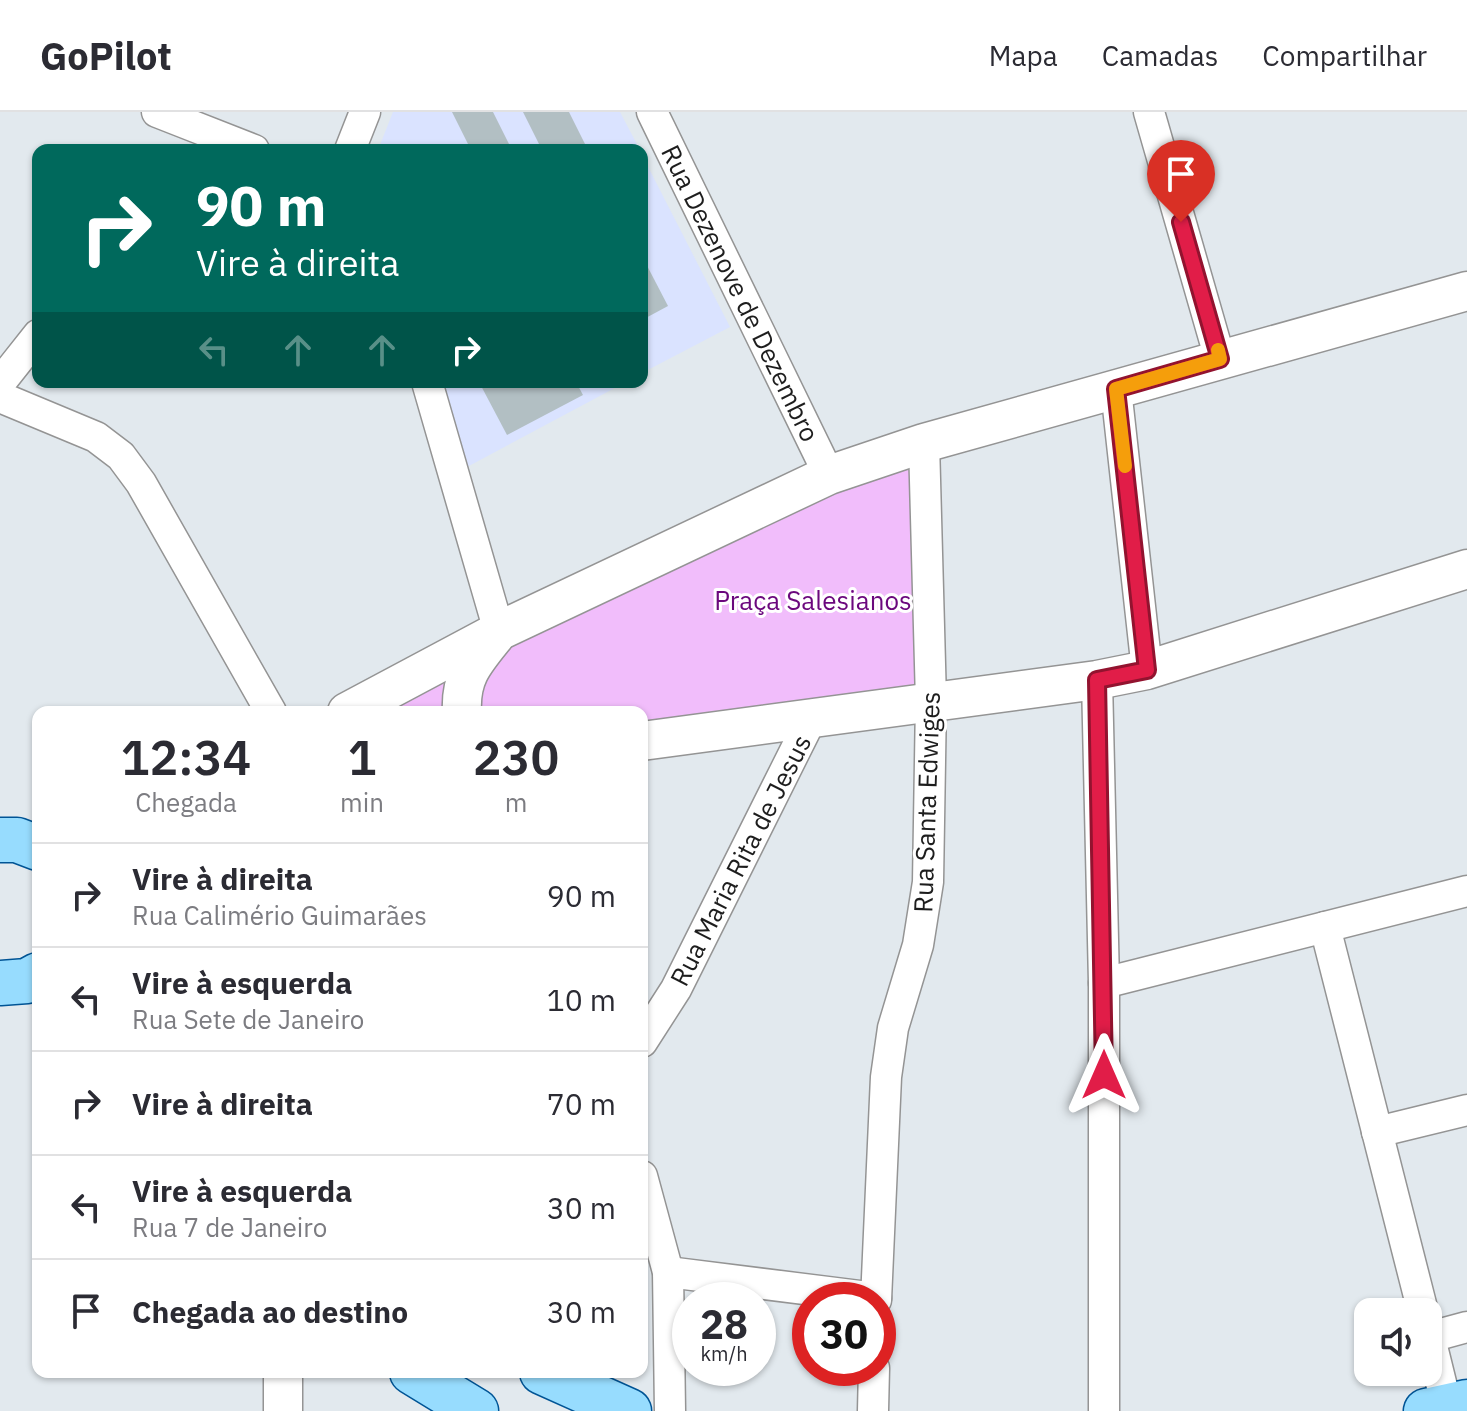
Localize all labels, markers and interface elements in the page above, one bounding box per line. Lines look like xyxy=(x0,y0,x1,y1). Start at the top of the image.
text: GoPilot xyxy=(40,31,172,80)
text: Mapa xyxy=(989,37,1058,74)
text: Camadas xyxy=(1102,37,1218,74)
text: Compartilhar xyxy=(1262,37,1427,74)
street label: Rua Dezenove de Dezembro xyxy=(654,139,828,447)
pin xyxy=(1147,140,1215,222)
icon: arrive xyxy=(1159,152,1203,196)
text: 90 m xyxy=(196,169,326,241)
icon: right xyxy=(64,176,168,280)
text: Vire à direita xyxy=(196,239,399,286)
icon: left xyxy=(192,328,236,372)
icon: ahead xyxy=(276,328,320,372)
icon: ahead xyxy=(360,328,404,372)
icon: right xyxy=(444,328,488,372)
park label: Praça Salesianos xyxy=(714,583,912,617)
street label: Rua Santa Edwiges xyxy=(905,691,947,913)
text: 12:34 xyxy=(121,726,251,788)
text: 1 xyxy=(348,726,376,788)
text: 230 xyxy=(473,726,559,788)
street label: Rua Maria Rita de Jesus xyxy=(662,728,818,992)
text: Chegada xyxy=(135,785,237,819)
text: min xyxy=(340,785,384,819)
text: m xyxy=(505,785,527,819)
text: Vire à direita xyxy=(132,859,313,898)
icon: right xyxy=(64,873,108,917)
text: 90 m xyxy=(547,876,616,915)
text: Rua Calimério Guimarães xyxy=(132,898,427,932)
text: Vire à esquerda xyxy=(132,963,352,1002)
icon: left xyxy=(64,977,108,1021)
text: 10 m xyxy=(547,980,616,1019)
text: Rua Sete de Janeiro xyxy=(132,1002,364,1036)
position arrow xyxy=(1062,1033,1146,1117)
icon: right xyxy=(64,1081,108,1125)
text: Vire à direita xyxy=(132,1084,313,1123)
text: 70 m xyxy=(547,1084,616,1123)
text: Vire à esquerda xyxy=(132,1171,352,1210)
icon: left xyxy=(64,1185,108,1229)
text: 30 m xyxy=(547,1188,616,1227)
text: Rua 7 de Janeiro xyxy=(132,1210,327,1244)
speed limit sign: 30 xyxy=(792,1282,896,1386)
icon: arrive xyxy=(64,1289,108,1333)
text: Chegada ao destino xyxy=(132,1292,408,1331)
text: 30 m xyxy=(547,1292,616,1331)
text: 28 xyxy=(700,1298,748,1350)
map controls xyxy=(1354,1298,1442,1386)
button: sound xyxy=(1354,1298,1442,1386)
text: km/h xyxy=(700,1340,748,1367)

